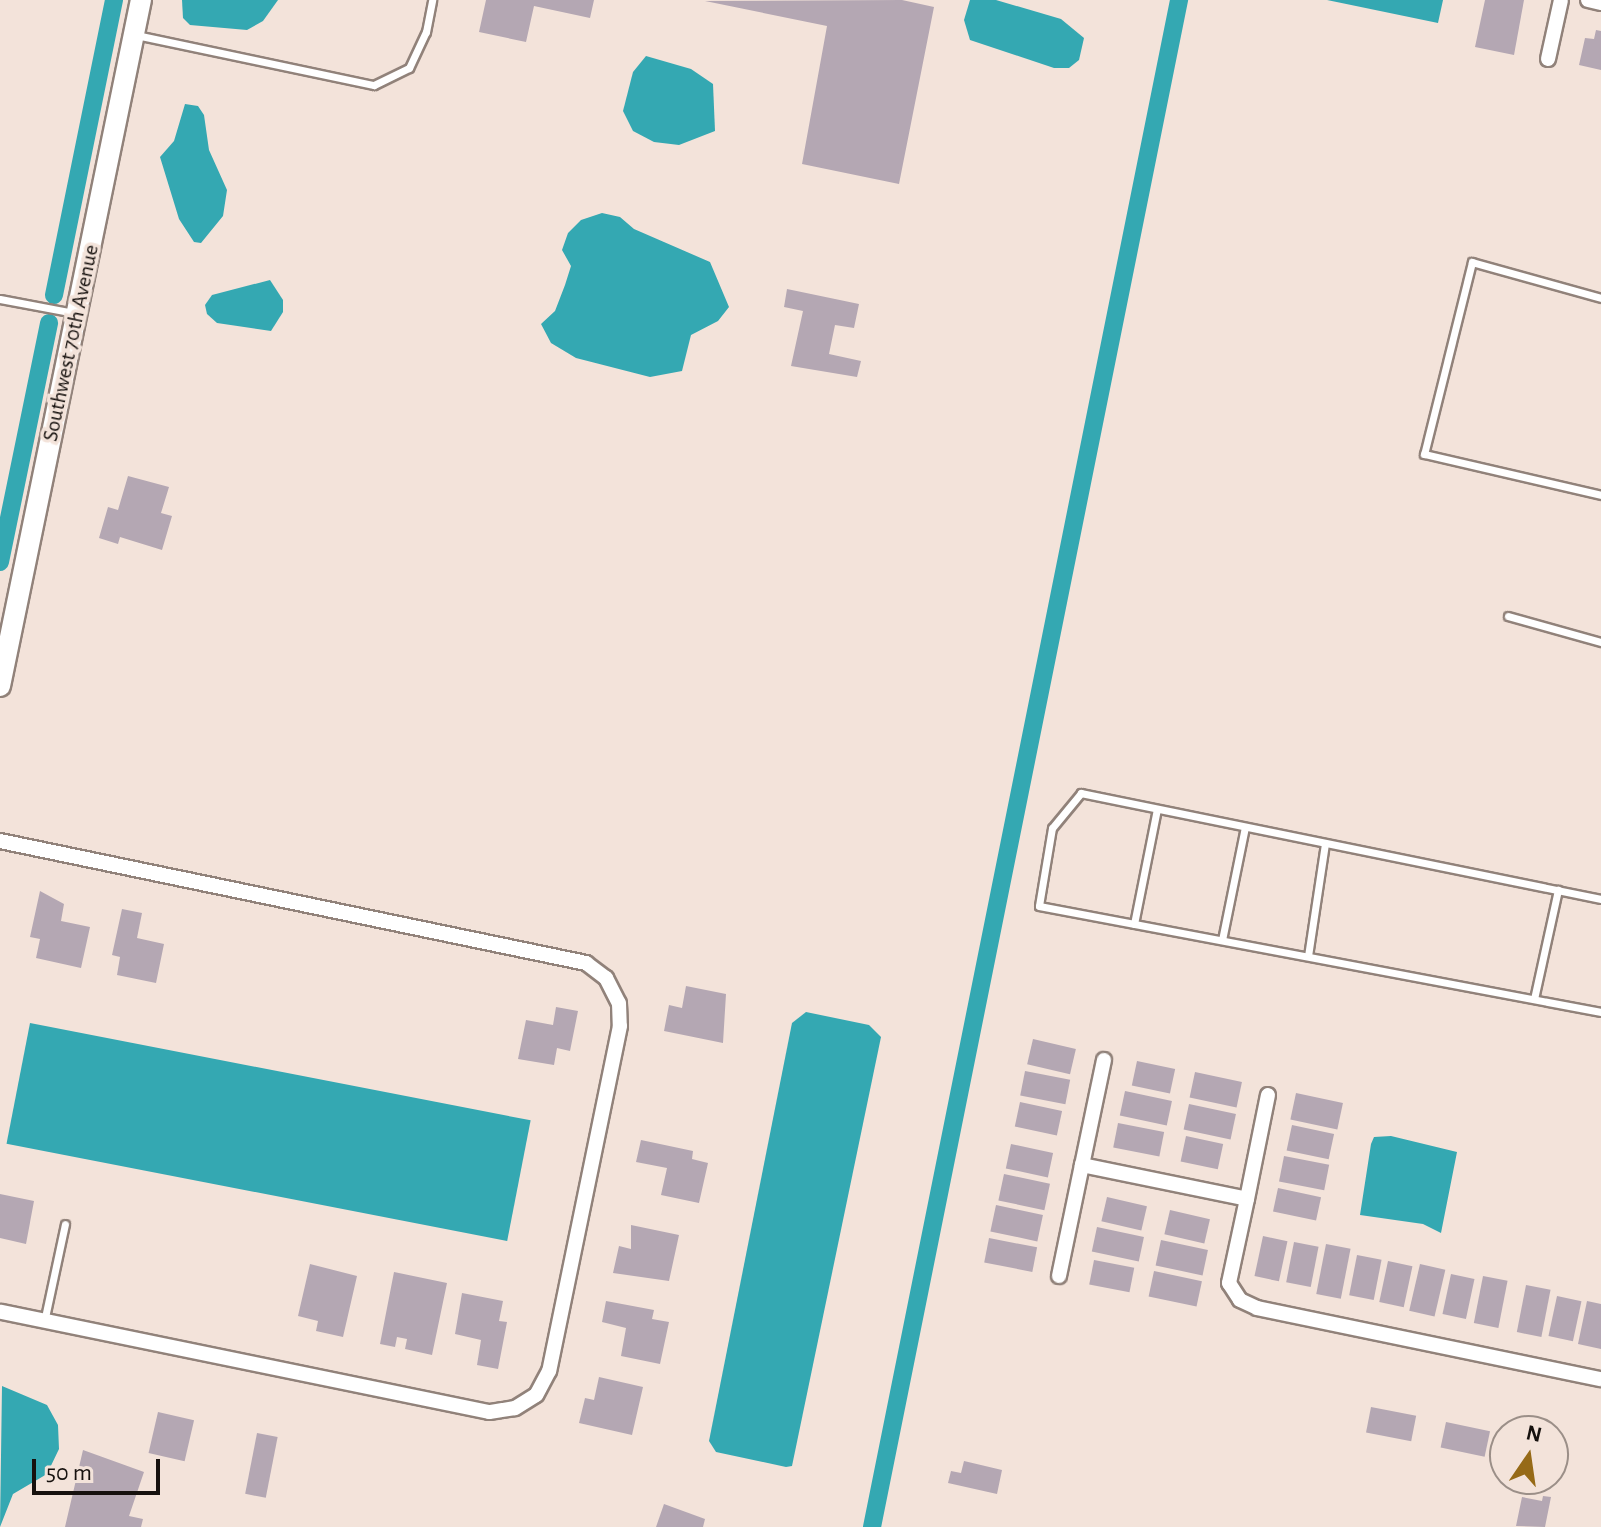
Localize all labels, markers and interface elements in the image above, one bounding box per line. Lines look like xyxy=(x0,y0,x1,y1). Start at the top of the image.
street label: Southwest 70th Avenue xyxy=(37,242,105,444)
north arrow xyxy=(1489,1415,1569,1495)
text: N xyxy=(1524,1421,1544,1446)
scale bar xyxy=(36,1443,164,1493)
text: 50 m xyxy=(46,1461,92,1485)

